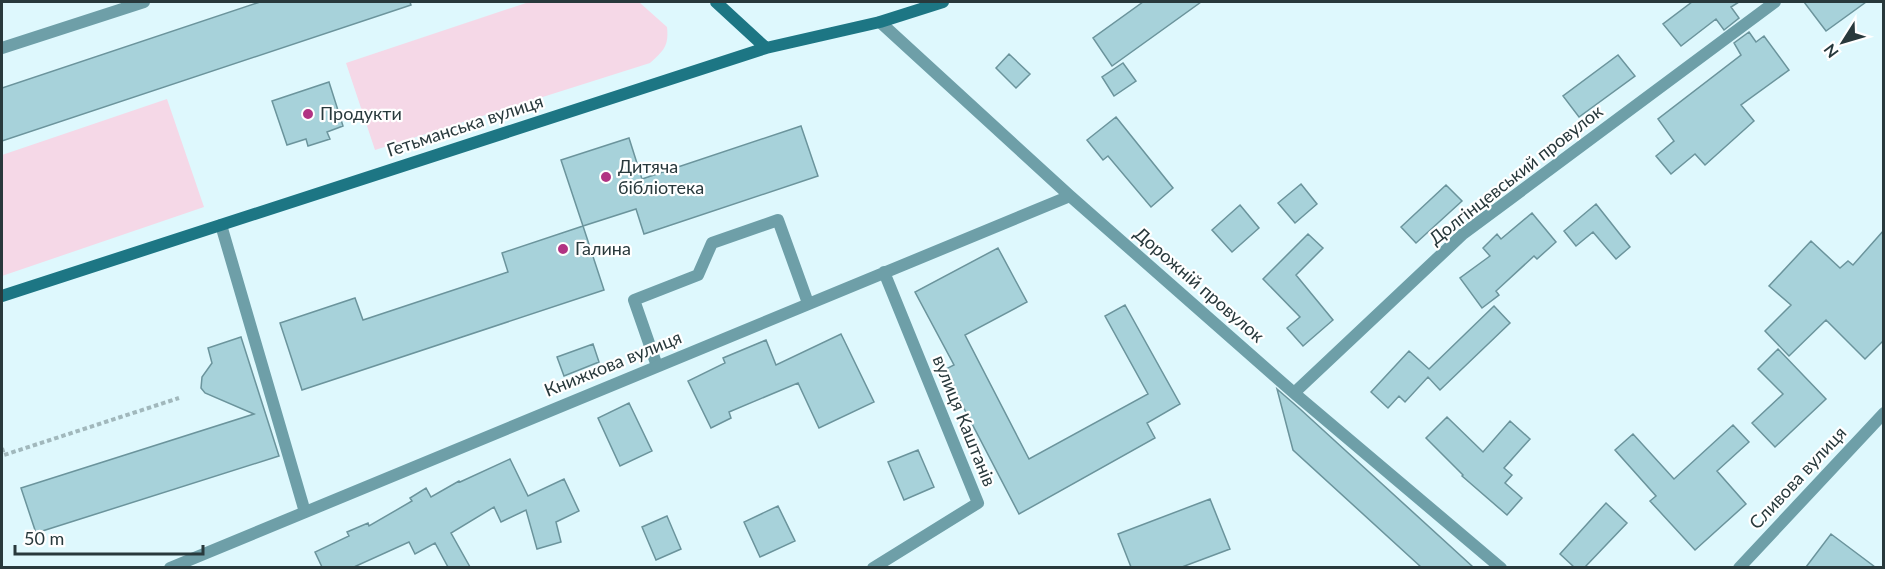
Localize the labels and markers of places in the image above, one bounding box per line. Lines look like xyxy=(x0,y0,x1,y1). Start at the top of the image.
place label: Продукти xyxy=(320,102,402,124)
marker: Продукти xyxy=(301,107,315,121)
place label: Дитяча бібліотека xyxy=(618,155,704,198)
marker: Дитяча бібліотека xyxy=(599,170,613,184)
place label: Галина xyxy=(575,237,631,259)
marker: Галина xyxy=(556,242,570,256)

